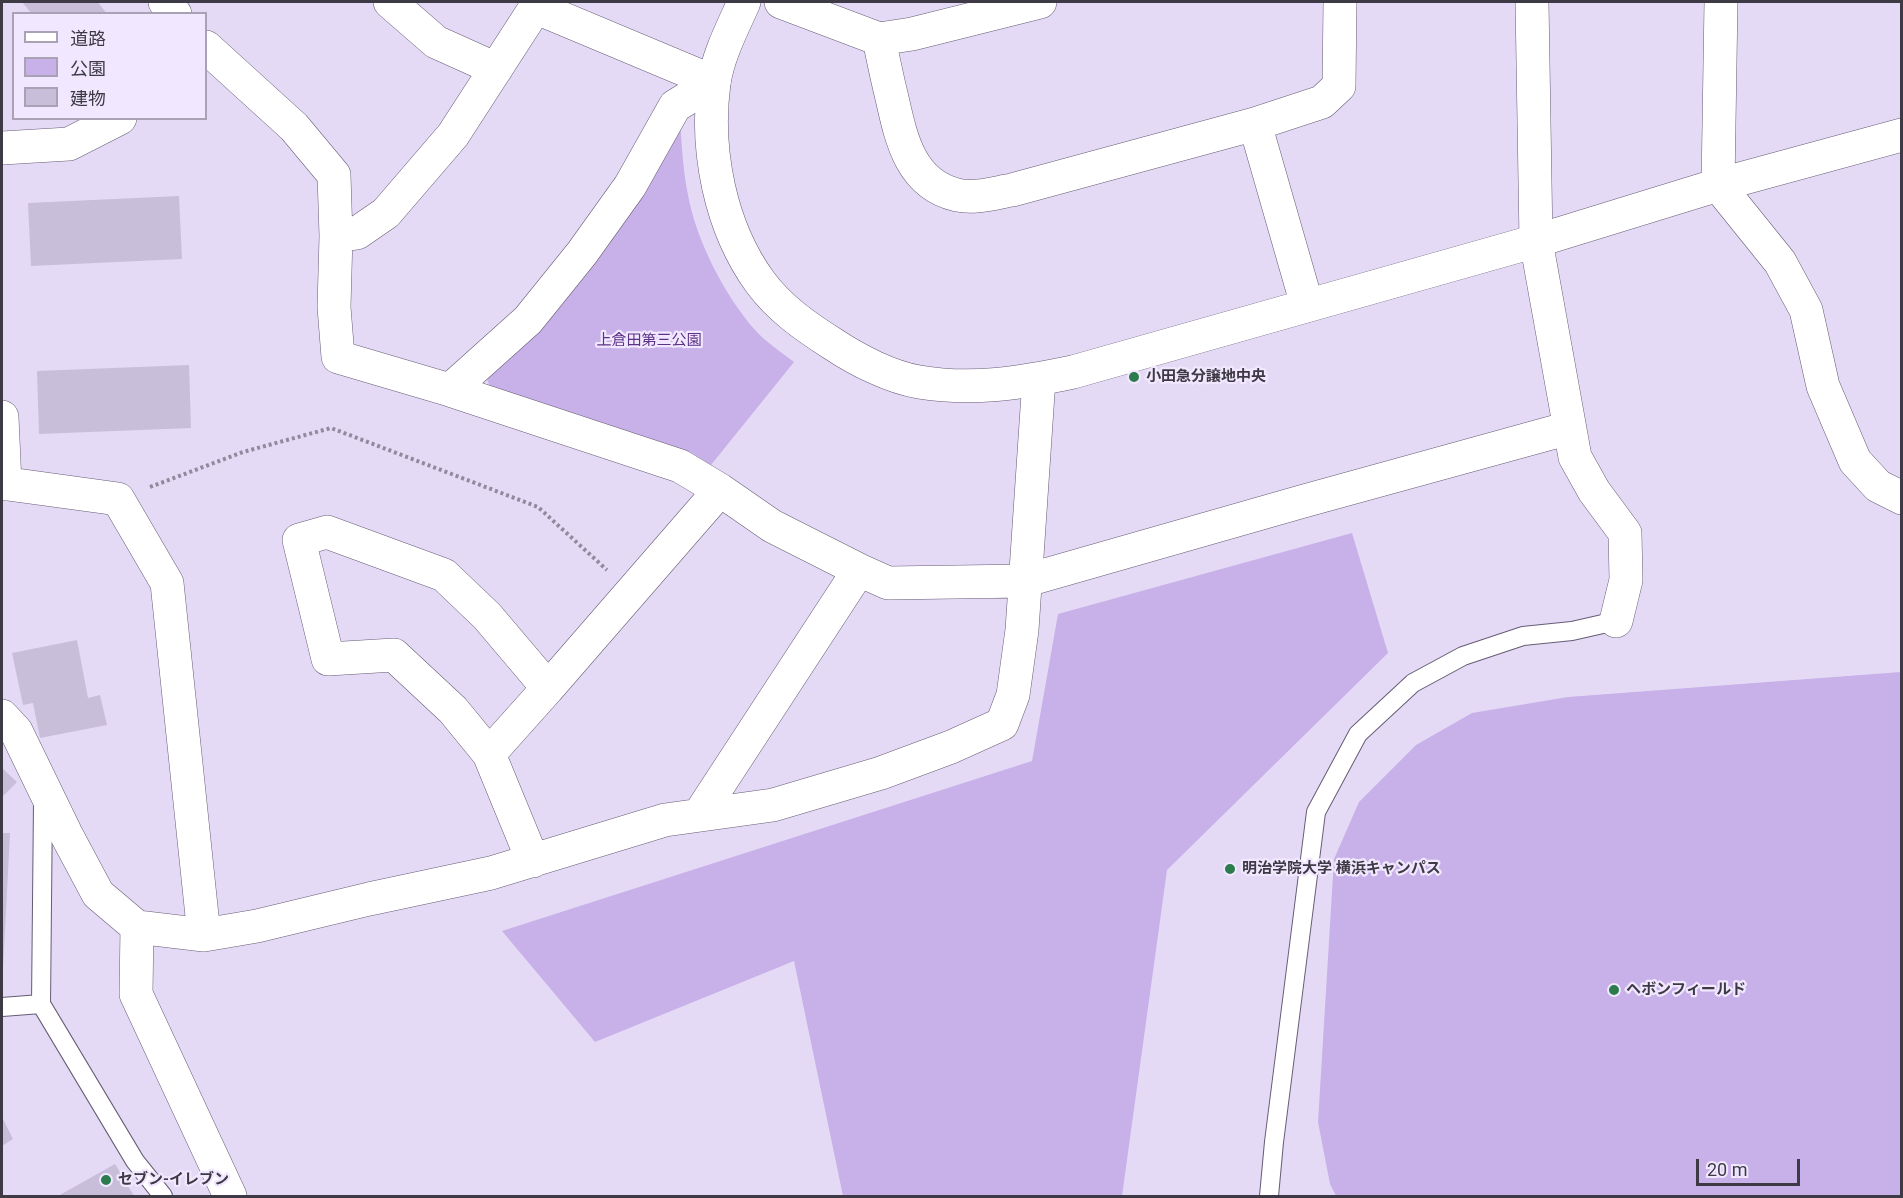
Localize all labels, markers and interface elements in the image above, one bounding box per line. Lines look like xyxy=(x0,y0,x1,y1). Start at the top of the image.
legend xyxy=(12,12,207,120)
text: 道路 xyxy=(70,28,106,49)
text: 公園 xyxy=(70,58,106,79)
text: 建物 xyxy=(70,88,106,109)
park label: 上倉田第三公園 xyxy=(597,332,701,350)
place label: 小田急分譲地中央 xyxy=(1146,368,1266,386)
marker: 小田急分譲地中央 xyxy=(1127,370,1141,384)
place label: 明治学院大学 横浜キャンパス xyxy=(1242,860,1441,878)
marker: 明治学院大学 横浜キャンパス xyxy=(1223,862,1237,876)
place label: ヘボンフィールド xyxy=(1626,981,1746,999)
marker: ヘボンフィールド xyxy=(1607,983,1621,997)
scale bar xyxy=(1699,1147,1802,1185)
text: 20 m xyxy=(1707,1159,1747,1180)
place label: セブン-イレブン xyxy=(118,1171,229,1189)
marker: セブン-イレブン xyxy=(99,1173,113,1187)

